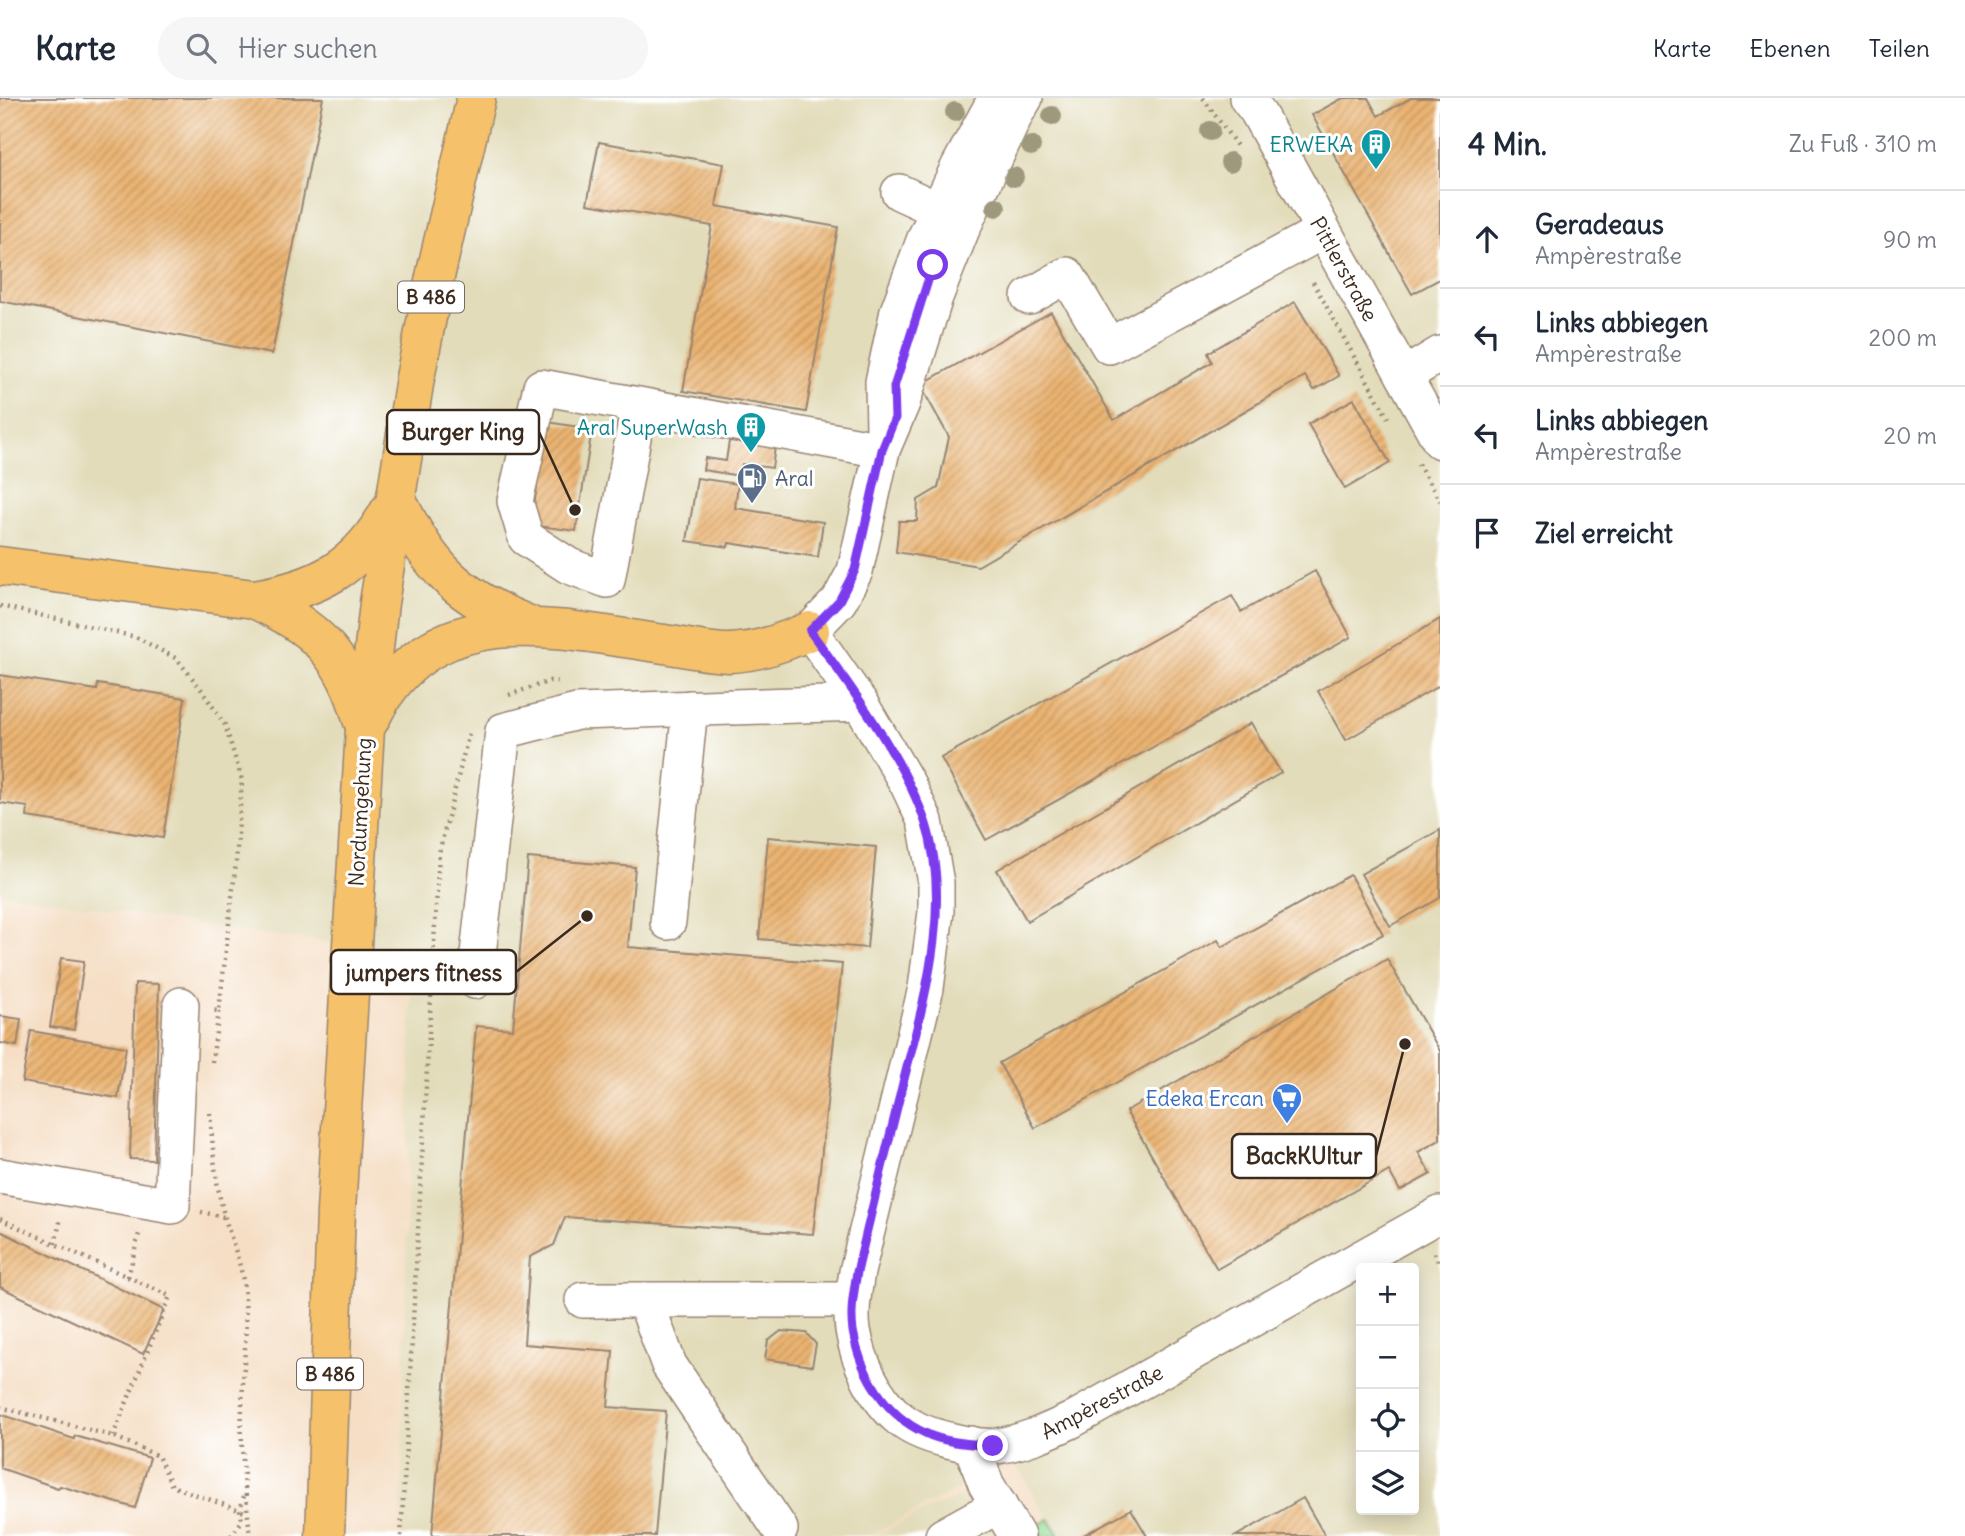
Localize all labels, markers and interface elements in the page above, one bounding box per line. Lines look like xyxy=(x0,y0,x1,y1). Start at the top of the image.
search box xyxy=(158,17,648,80)
text: Karte xyxy=(35,27,116,69)
icon: search xyxy=(182,29,220,67)
text: Hier suchen xyxy=(238,32,378,65)
text: Karte xyxy=(1653,33,1712,63)
text: Ebenen xyxy=(1750,33,1831,63)
text: Teilen xyxy=(1869,33,1930,63)
text: 4 Min. xyxy=(1468,125,1547,163)
building icon: ERWEKA xyxy=(1359,127,1393,171)
text: Zu Fuß · 310 m xyxy=(1789,129,1937,158)
place label: ERWEKA xyxy=(1269,131,1353,158)
text: Geradeaus xyxy=(1535,208,1664,241)
street label: Pittlerstraße xyxy=(1304,212,1384,326)
icon: ahead xyxy=(1468,220,1506,258)
text: 90 m xyxy=(1883,225,1937,254)
text: Ampèrestraße xyxy=(1535,241,1682,270)
route start xyxy=(917,249,948,280)
road number: B 486 xyxy=(398,281,464,312)
text: Links abbiegen xyxy=(1535,306,1708,339)
icon: left xyxy=(1468,318,1506,356)
text: 200 m xyxy=(1868,323,1937,352)
text: Ampèrestraße xyxy=(1535,339,1682,368)
text: Links abbiegen xyxy=(1535,404,1708,437)
callout: Burger King xyxy=(387,410,539,454)
building icon: Aral SuperWash xyxy=(734,410,768,454)
place label: Aral SuperWash xyxy=(577,414,728,441)
icon: left xyxy=(1468,416,1506,454)
text: Burger King xyxy=(401,417,525,446)
text: 20 m xyxy=(1884,421,1937,450)
text: Ampèrestraße xyxy=(1535,437,1682,466)
fuel station icon: Aral xyxy=(735,461,769,505)
place label: Aral xyxy=(775,465,814,492)
icon: arrive xyxy=(1468,514,1506,552)
text: Ziel erreicht xyxy=(1535,517,1673,550)
street label: Nordumgehung xyxy=(343,737,377,887)
callout: jumpers fitness xyxy=(331,950,516,994)
text: jumpers fitness xyxy=(345,958,502,987)
supermarket icon: Edeka Ercan xyxy=(1270,1081,1304,1125)
place label: Edeka Ercan xyxy=(1146,1085,1264,1112)
callout: BackKUltur xyxy=(1232,1134,1376,1178)
text: BackKUltur xyxy=(1246,1141,1363,1170)
map controls xyxy=(1356,1263,1419,1515)
button: + xyxy=(1356,1263,1419,1326)
button: − xyxy=(1356,1326,1419,1389)
road number: B 486 xyxy=(297,1358,363,1390)
street label: Ampèrestraße xyxy=(1036,1359,1168,1445)
button: locate xyxy=(1356,1389,1419,1452)
route end xyxy=(977,1430,1008,1461)
button: layers xyxy=(1356,1452,1419,1515)

